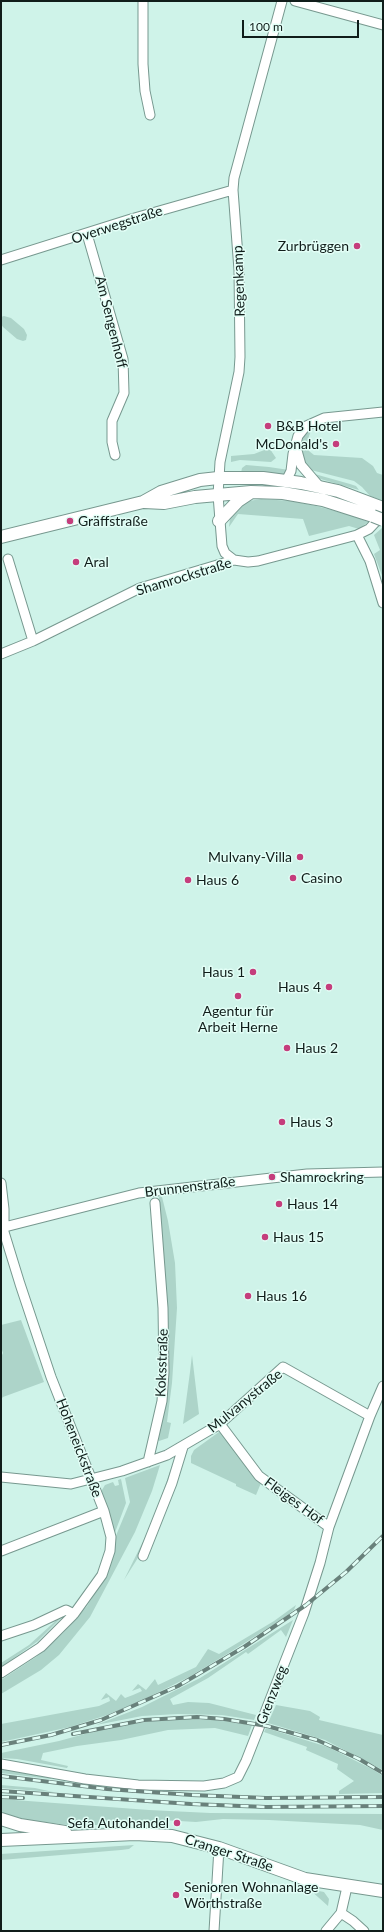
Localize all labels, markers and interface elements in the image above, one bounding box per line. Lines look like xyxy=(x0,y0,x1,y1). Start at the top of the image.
scale bar xyxy=(244,12,361,38)
text: 100 m xyxy=(249,19,283,34)
street label: Overwegstraße xyxy=(69,202,165,248)
place label: Zurbrüggen xyxy=(278,238,349,254)
marker: Zurbrüggen xyxy=(352,241,362,251)
street label: Regenkamp xyxy=(229,245,249,317)
street label: Am Sengenhoff xyxy=(91,274,131,370)
place label: B&B Hotel xyxy=(276,418,342,434)
marker: B&B Hotel xyxy=(263,421,273,431)
place label: McDonald's xyxy=(255,436,328,452)
marker: McDonald's xyxy=(331,439,341,449)
place label: Gräffstraße xyxy=(78,513,148,529)
marker: Gräffstraße xyxy=(65,516,75,526)
place label: Aral xyxy=(84,554,109,570)
street label: Shamrockstraße xyxy=(134,555,234,599)
marker: Aral xyxy=(71,557,81,567)
place label: Mulvany-Villa xyxy=(208,849,292,865)
marker: Mulvany-Villa xyxy=(295,852,305,862)
place label: Casino xyxy=(301,870,342,886)
place label: Haus 6 xyxy=(196,872,239,888)
marker: Casino xyxy=(288,873,298,883)
marker: Haus 6 xyxy=(183,875,193,885)
place label: Haus 1 xyxy=(202,964,245,980)
marker: Haus 1 xyxy=(248,967,258,977)
place label: Haus 4 xyxy=(278,979,321,995)
marker: Haus 4 xyxy=(324,982,334,992)
marker: Agentur für Arbeit Herne xyxy=(233,991,243,1001)
place label: Agentur für Arbeit Herne xyxy=(198,1003,278,1036)
place label: Haus 2 xyxy=(295,1040,338,1056)
marker: Haus 2 xyxy=(282,1043,292,1053)
place label: Haus 3 xyxy=(290,1114,333,1130)
marker: Haus 3 xyxy=(277,1117,287,1127)
place label: Shamrockring xyxy=(280,1169,364,1185)
marker: Shamrockring xyxy=(267,1172,277,1182)
street label: Brunnenstraße xyxy=(144,1173,236,1201)
place label: Haus 14 xyxy=(287,1196,338,1212)
marker: Haus 14 xyxy=(274,1199,284,1209)
place label: Haus 15 xyxy=(273,1229,324,1245)
marker: Haus 15 xyxy=(260,1232,270,1242)
place label: Haus 16 xyxy=(256,1288,307,1304)
marker: Haus 16 xyxy=(243,1291,253,1301)
street label: Koksstraße xyxy=(152,1329,172,1397)
street label: Mulvanystraße xyxy=(204,1366,286,1436)
street label: Hoheneickstraße xyxy=(52,1396,106,1500)
street label: Fleiges Hof xyxy=(261,1474,327,1528)
street label: Grenzweg xyxy=(253,1663,291,1727)
place label: Sefa Autohandel xyxy=(68,1815,169,1831)
marker: Sefa Autohandel xyxy=(172,1818,182,1828)
street label: Cranger Straße xyxy=(183,1831,275,1875)
place label: Senioren Wohnanlage Wörthstraße xyxy=(184,1879,319,1912)
marker: Senioren Wohnanlage Wörthstraße xyxy=(171,1890,181,1900)

